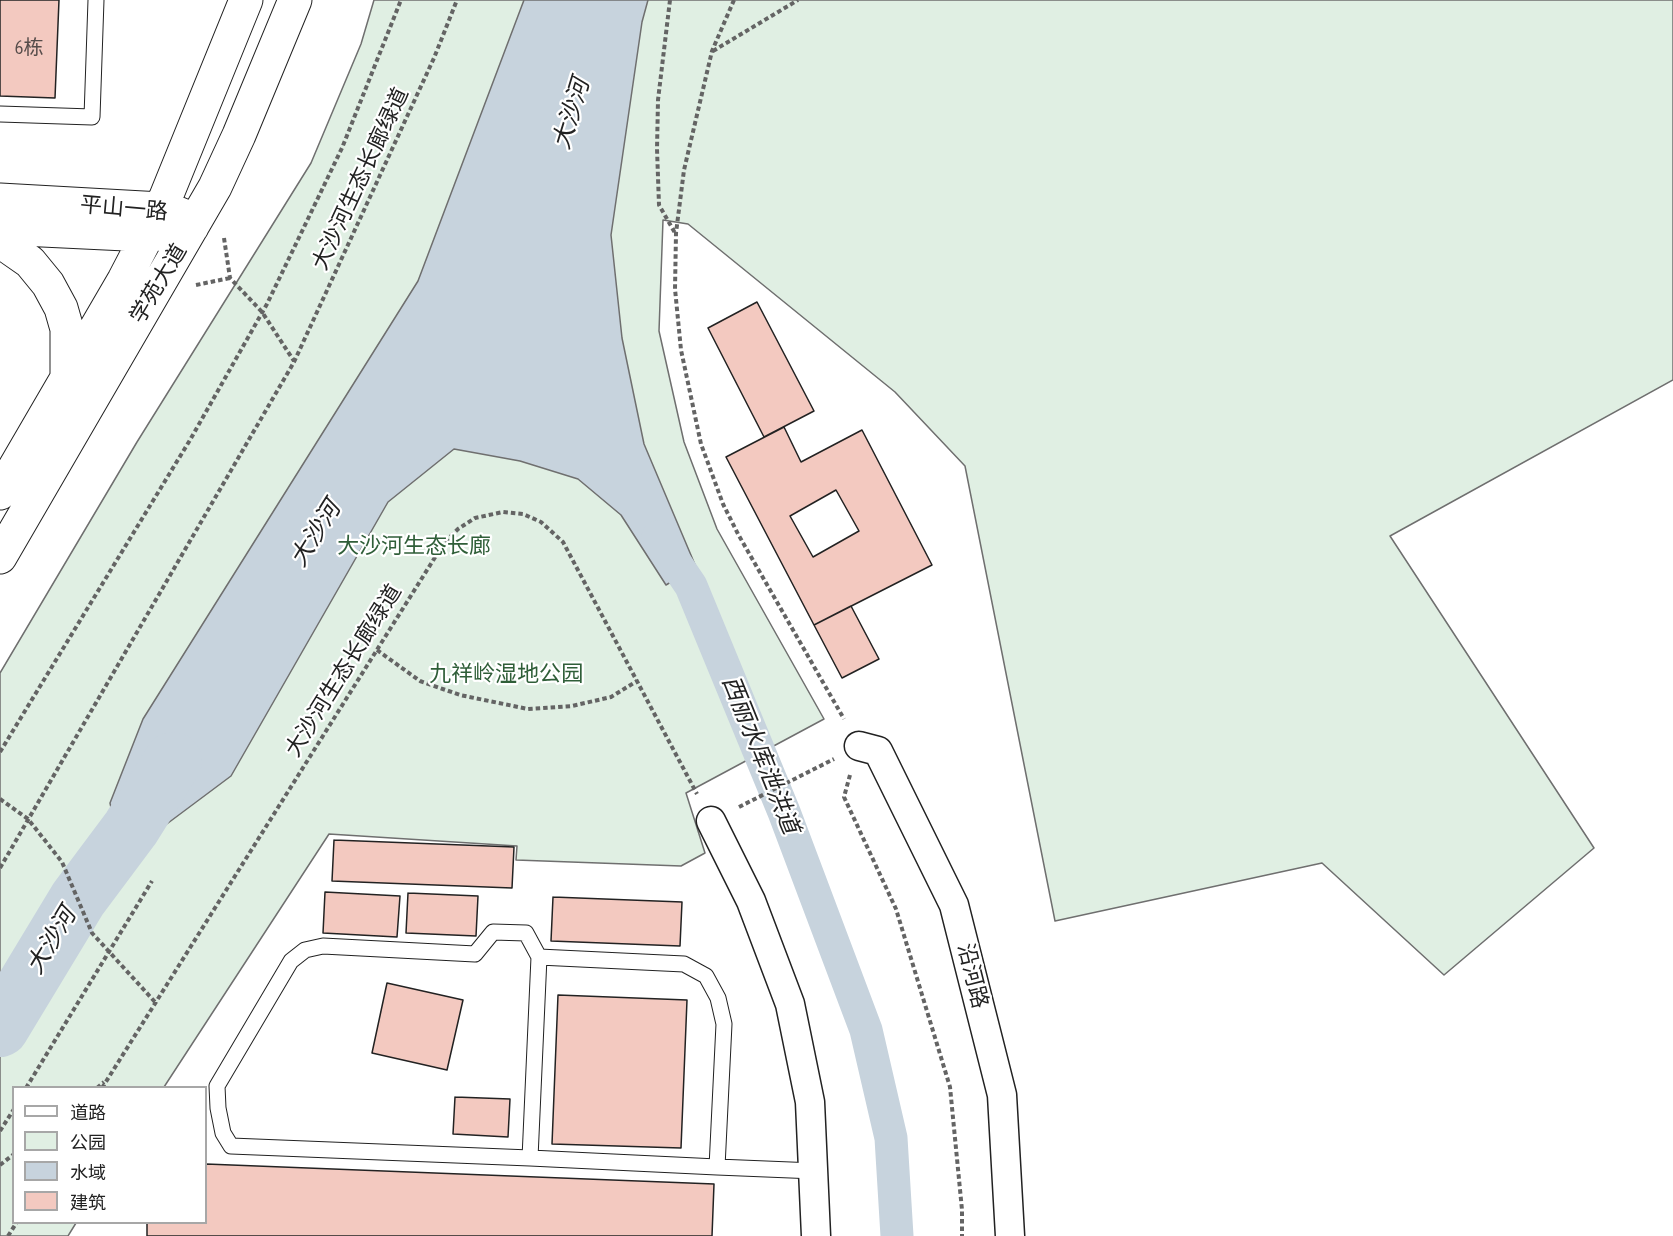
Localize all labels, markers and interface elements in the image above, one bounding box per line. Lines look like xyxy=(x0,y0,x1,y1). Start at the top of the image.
house number: 6栋 xyxy=(15,36,43,60)
water label: 大沙河 xyxy=(548,75,596,153)
street label: 大沙河生态长廊绿道 xyxy=(307,84,415,274)
street label: 平山一路 xyxy=(79,192,169,226)
street label: 学苑大道 xyxy=(125,239,193,329)
water label: 大沙河 xyxy=(285,496,347,572)
park label: 大沙河生态长廊 xyxy=(337,534,491,560)
street label: 大沙河生态长廊绿道 xyxy=(280,580,408,762)
park label: 九祥岭湿地公园 xyxy=(429,662,583,688)
water label: 西丽水库泄洪道 xyxy=(715,672,805,838)
water label: 大沙河 xyxy=(21,903,83,979)
street label: 沿河路 xyxy=(951,941,993,1011)
legend xyxy=(12,1086,207,1224)
text: 道路 xyxy=(70,1101,106,1124)
text: 公园 xyxy=(70,1131,106,1154)
text: 水域 xyxy=(70,1161,106,1184)
text: 建筑 xyxy=(70,1191,106,1214)

